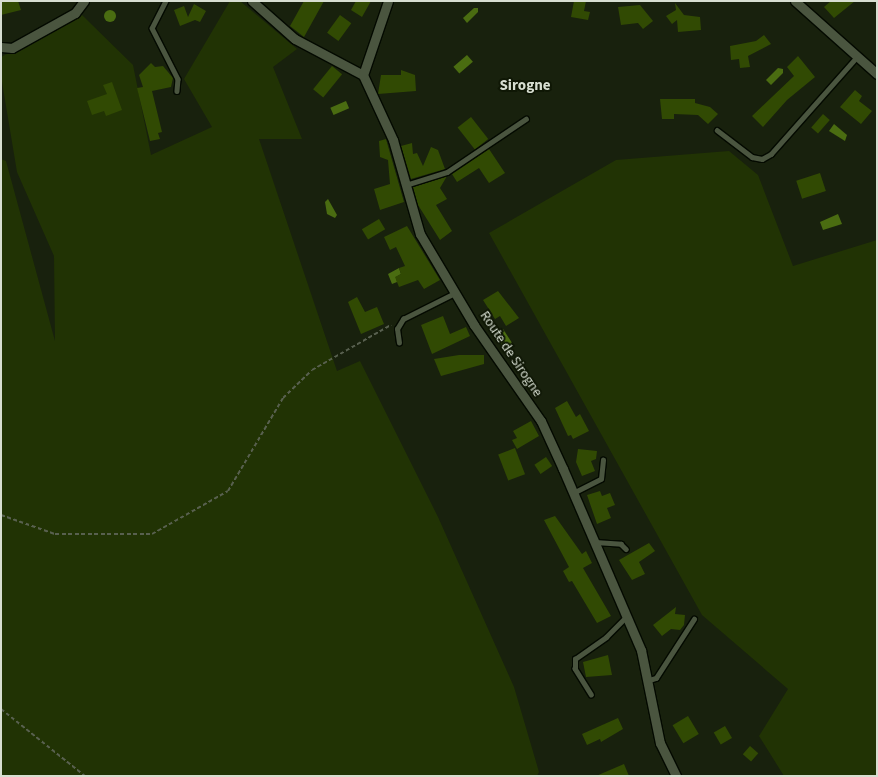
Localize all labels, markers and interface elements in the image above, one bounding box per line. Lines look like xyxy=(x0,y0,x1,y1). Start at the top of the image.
district label: Sirogne xyxy=(500,77,550,95)
street label: Route de Sirogne xyxy=(476,308,546,400)

